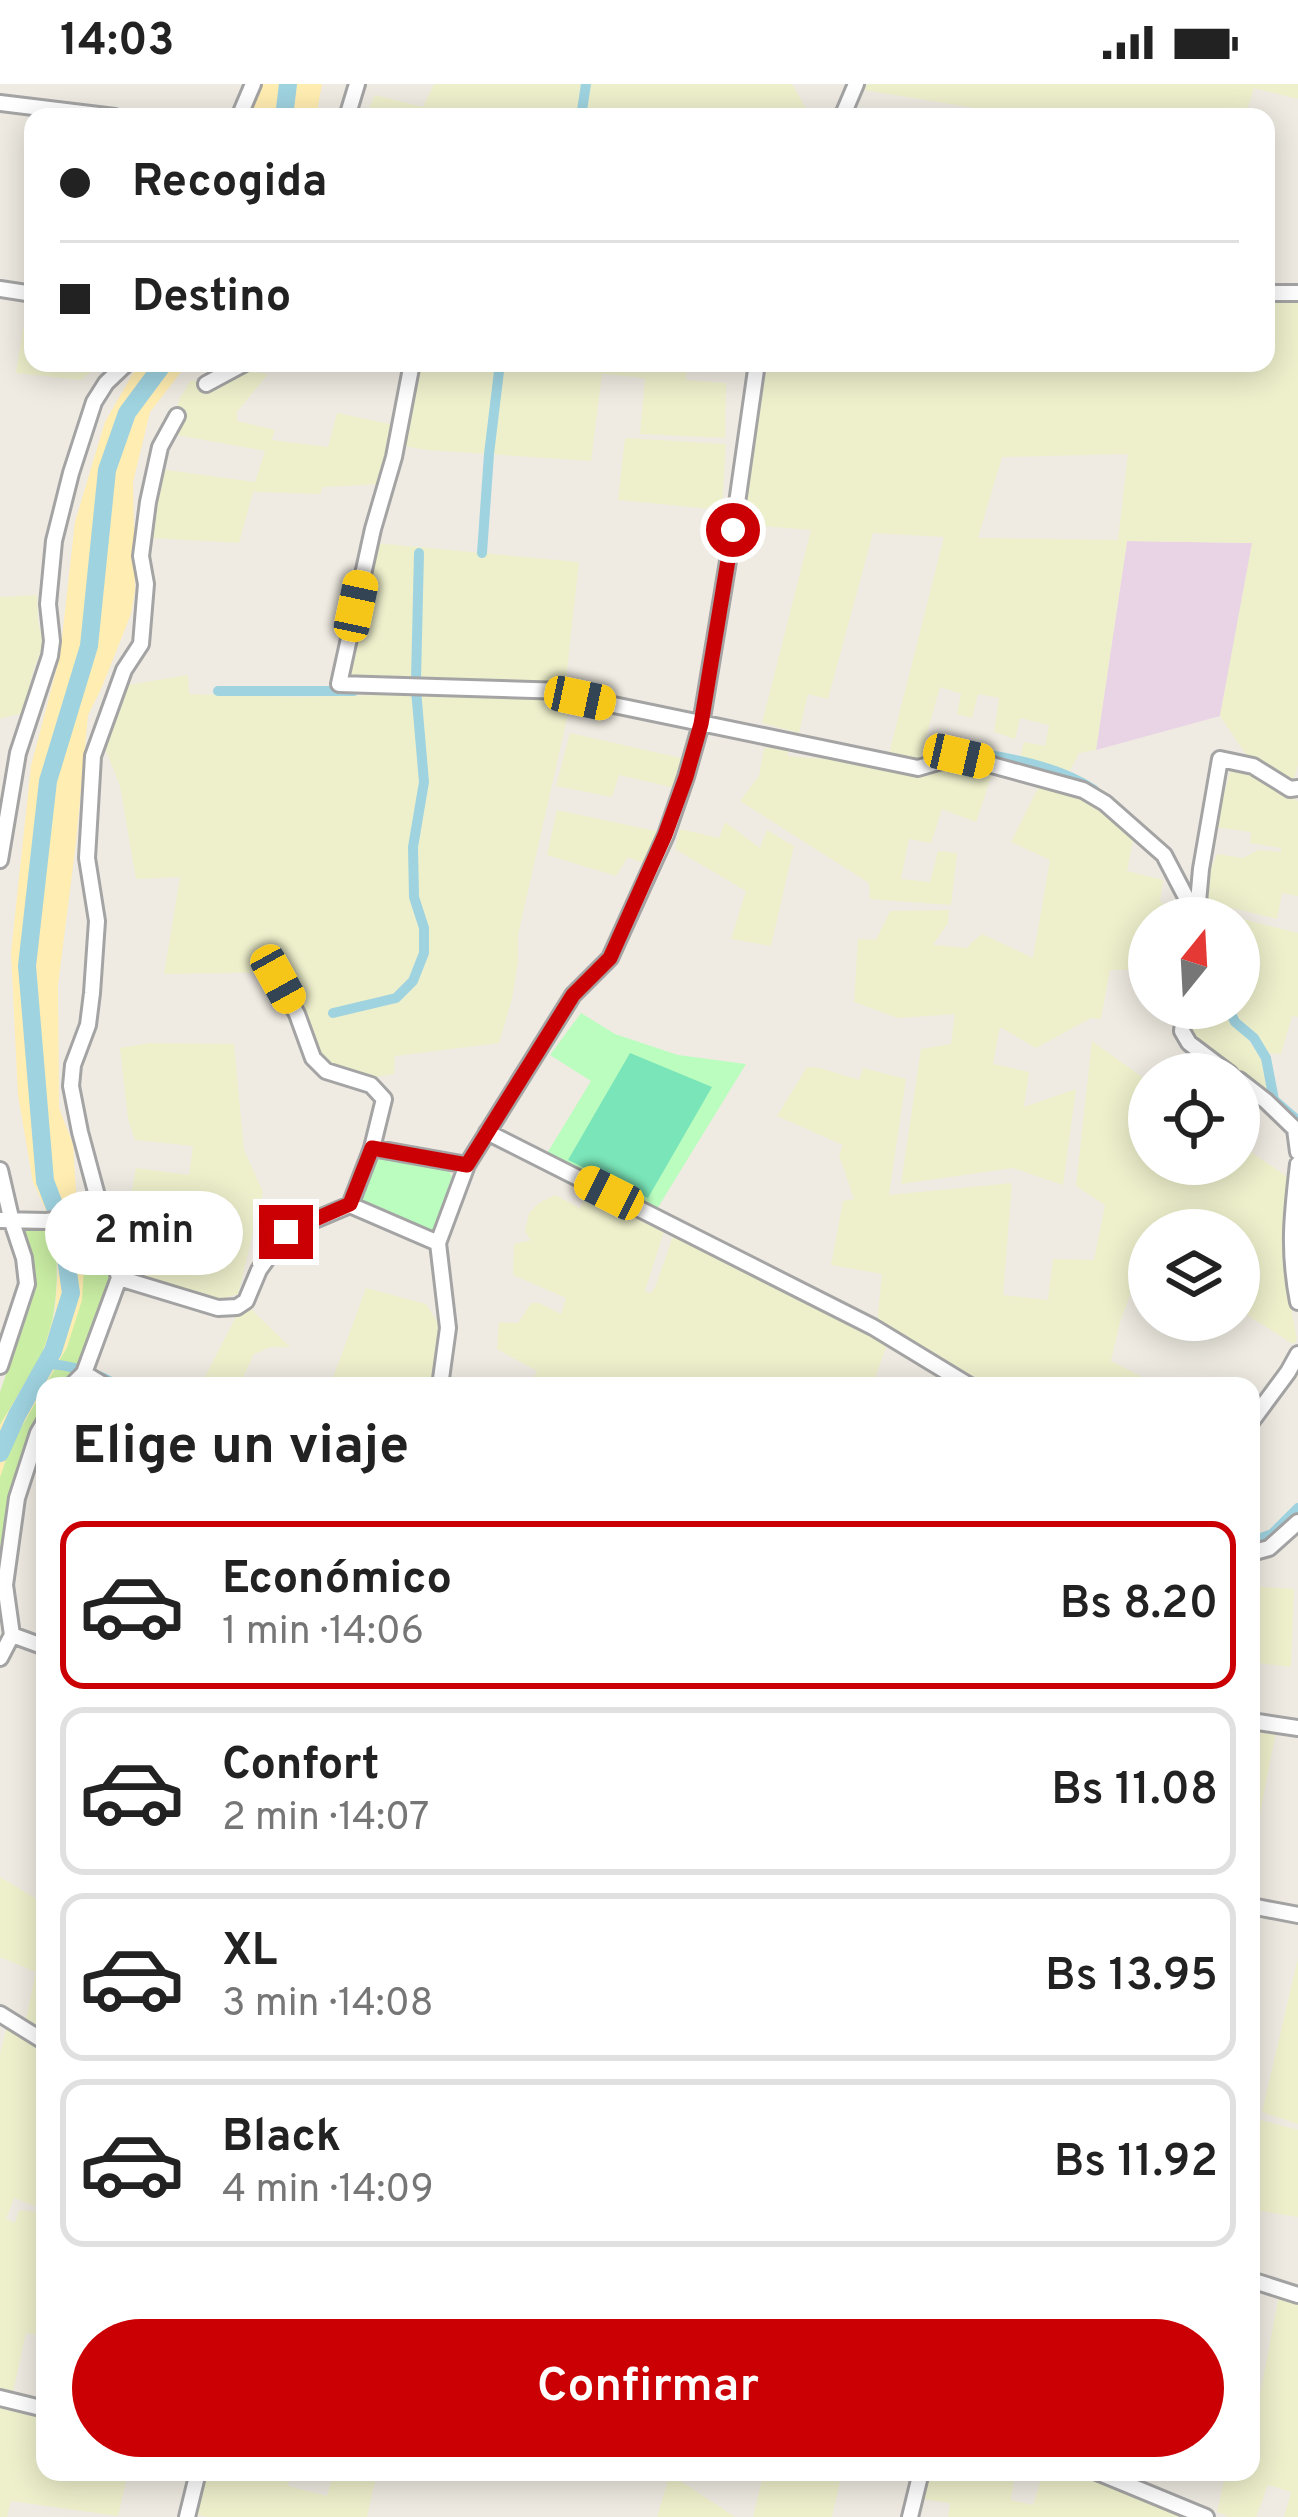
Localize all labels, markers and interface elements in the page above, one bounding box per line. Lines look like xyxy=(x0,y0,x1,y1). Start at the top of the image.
text: 14:03 xyxy=(60,14,174,71)
text: Recogida xyxy=(132,155,327,212)
text: Destino xyxy=(132,270,291,327)
route start xyxy=(706,503,760,557)
car xyxy=(331,567,381,645)
car xyxy=(541,673,619,723)
car xyxy=(920,730,998,782)
north arrow xyxy=(1128,897,1260,1029)
map controls xyxy=(1128,897,1260,1341)
car xyxy=(245,939,311,1019)
button: locate xyxy=(1128,1053,1260,1185)
car xyxy=(569,1161,649,1225)
callout: 2 min xyxy=(46,1190,244,1274)
route end xyxy=(259,1205,313,1259)
text: 2 min xyxy=(94,1208,194,1257)
button: layers xyxy=(1128,1209,1260,1341)
text: Elige un viaje xyxy=(72,1414,409,1483)
icon: car xyxy=(78,1551,186,1659)
text: Económico xyxy=(222,1552,452,1609)
text: Bs 8.20 xyxy=(1060,1577,1218,1634)
text: 1 min · 14:06 xyxy=(222,1609,424,1658)
icon: car xyxy=(78,1737,186,1845)
text: Confort xyxy=(222,1738,379,1795)
text: Bs 11.08 xyxy=(1051,1763,1218,1820)
text: 2 min · 14:07 xyxy=(222,1795,429,1844)
icon: car xyxy=(78,1923,186,2031)
text: XL xyxy=(222,1924,277,1981)
text: Bs 13.95 xyxy=(1045,1949,1218,2006)
text: 3 min · 14:08 xyxy=(222,1981,434,2030)
icon: car xyxy=(78,2109,186,2217)
text: Black xyxy=(222,2110,341,2167)
text: Bs 11.92 xyxy=(1054,2135,1218,2192)
text: 4 min · 14:09 xyxy=(222,2167,434,2216)
button: Confirmar xyxy=(72,2319,1224,2457)

